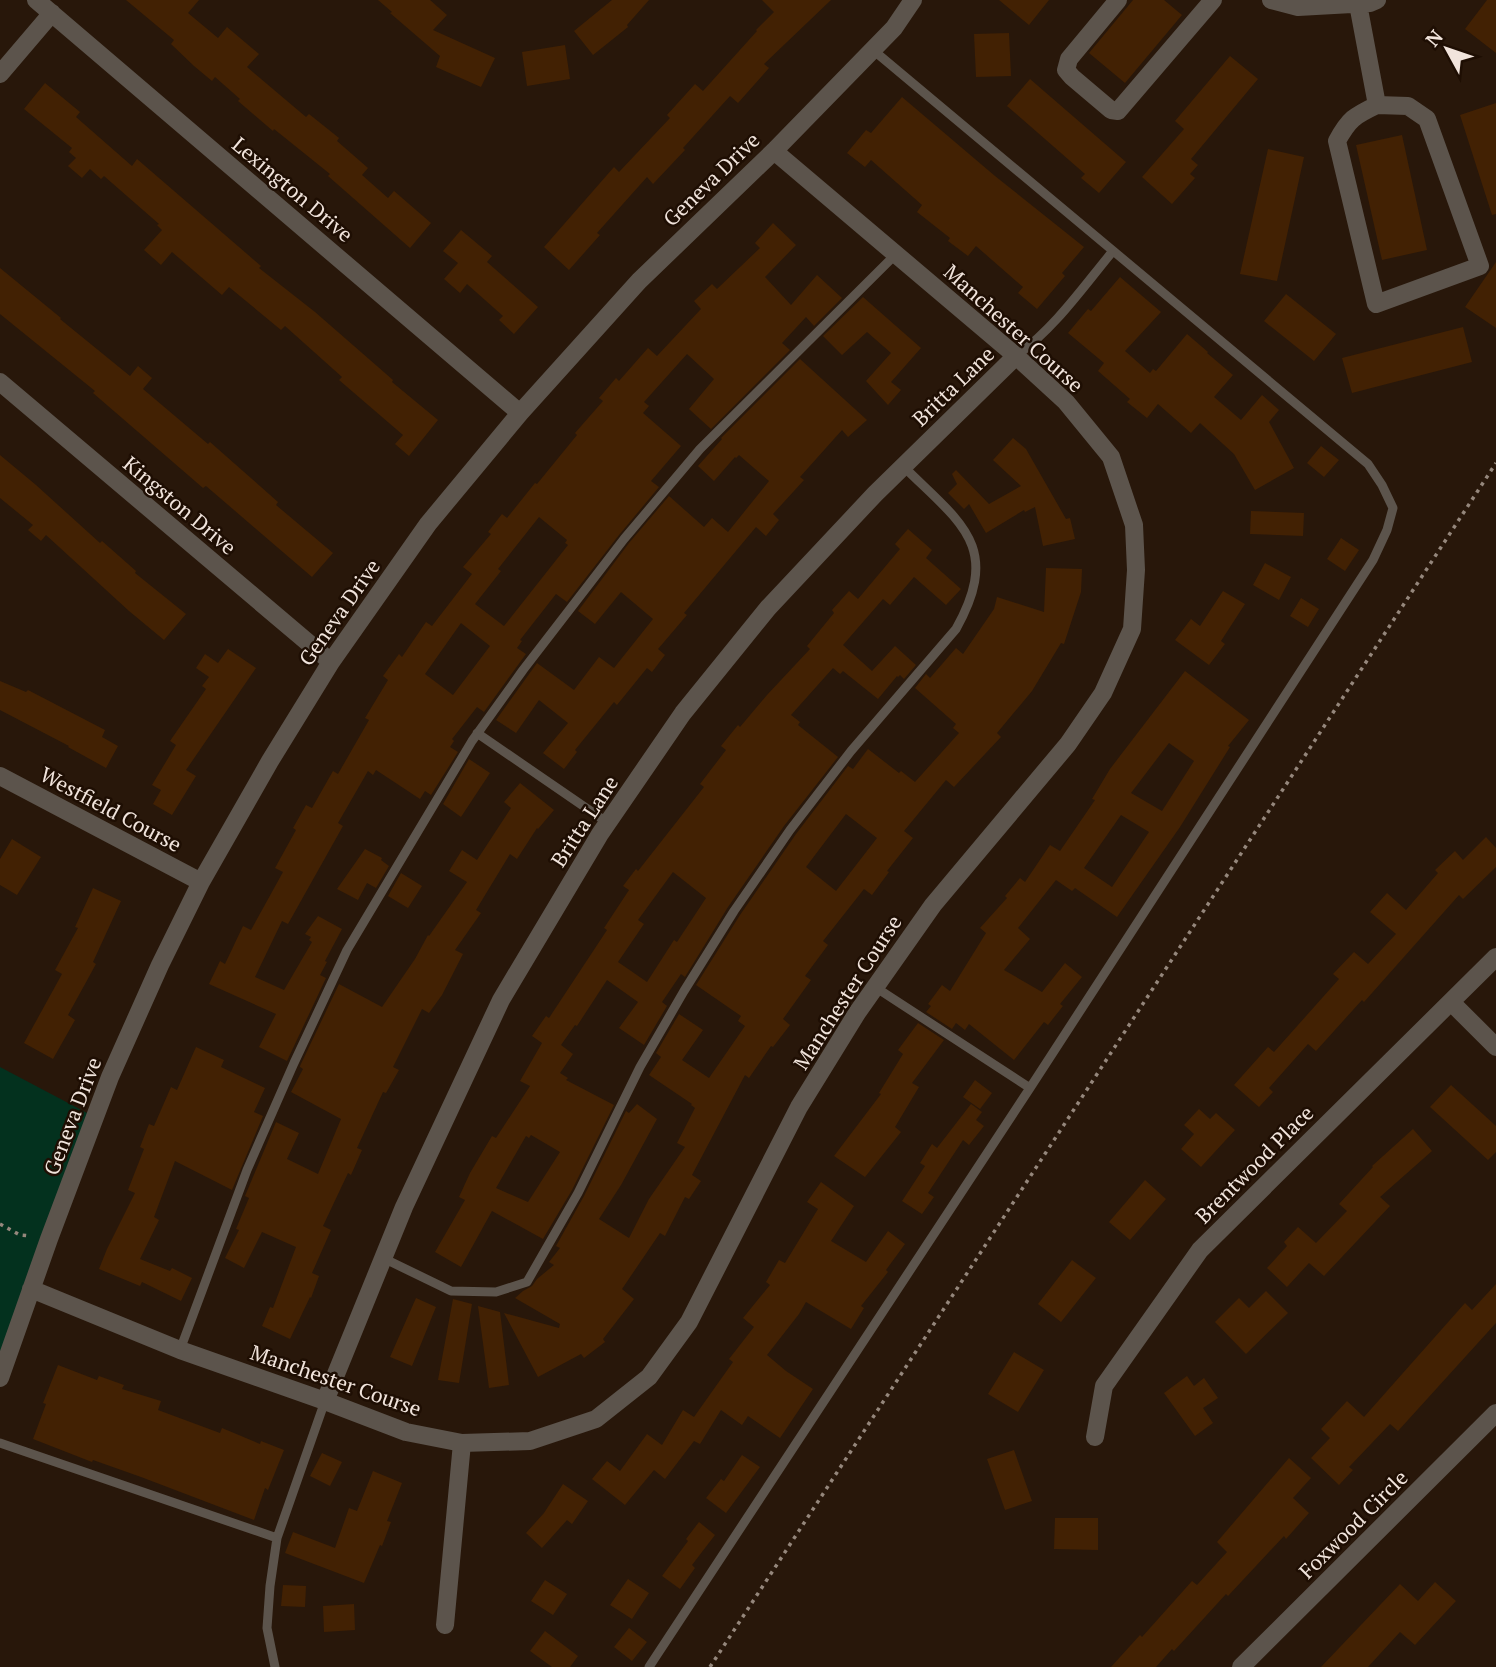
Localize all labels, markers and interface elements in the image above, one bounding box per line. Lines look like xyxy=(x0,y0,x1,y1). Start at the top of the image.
north arrow xyxy=(1412,14,1482,84)
text: N xyxy=(1419,24,1448,51)
street label: Geneva Drive xyxy=(657,126,765,232)
street label: Lexington Drive xyxy=(227,130,359,248)
street label: Manchester Course xyxy=(938,258,1090,398)
street label: Britta Lane xyxy=(906,340,1000,432)
street label: Kingston Drive xyxy=(118,449,242,561)
street label: Geneva Drive xyxy=(292,553,386,671)
street label: Westfield Course xyxy=(35,760,187,858)
street label: Britta Lane xyxy=(544,770,624,872)
street label: Manchester Course xyxy=(787,909,907,1075)
street label: Geneva Drive xyxy=(37,1053,107,1179)
street label: Brentwood Place xyxy=(1189,1099,1319,1229)
street label: Manchester Course xyxy=(247,1338,425,1422)
street label: Foxwood Circle xyxy=(1292,1463,1414,1585)

